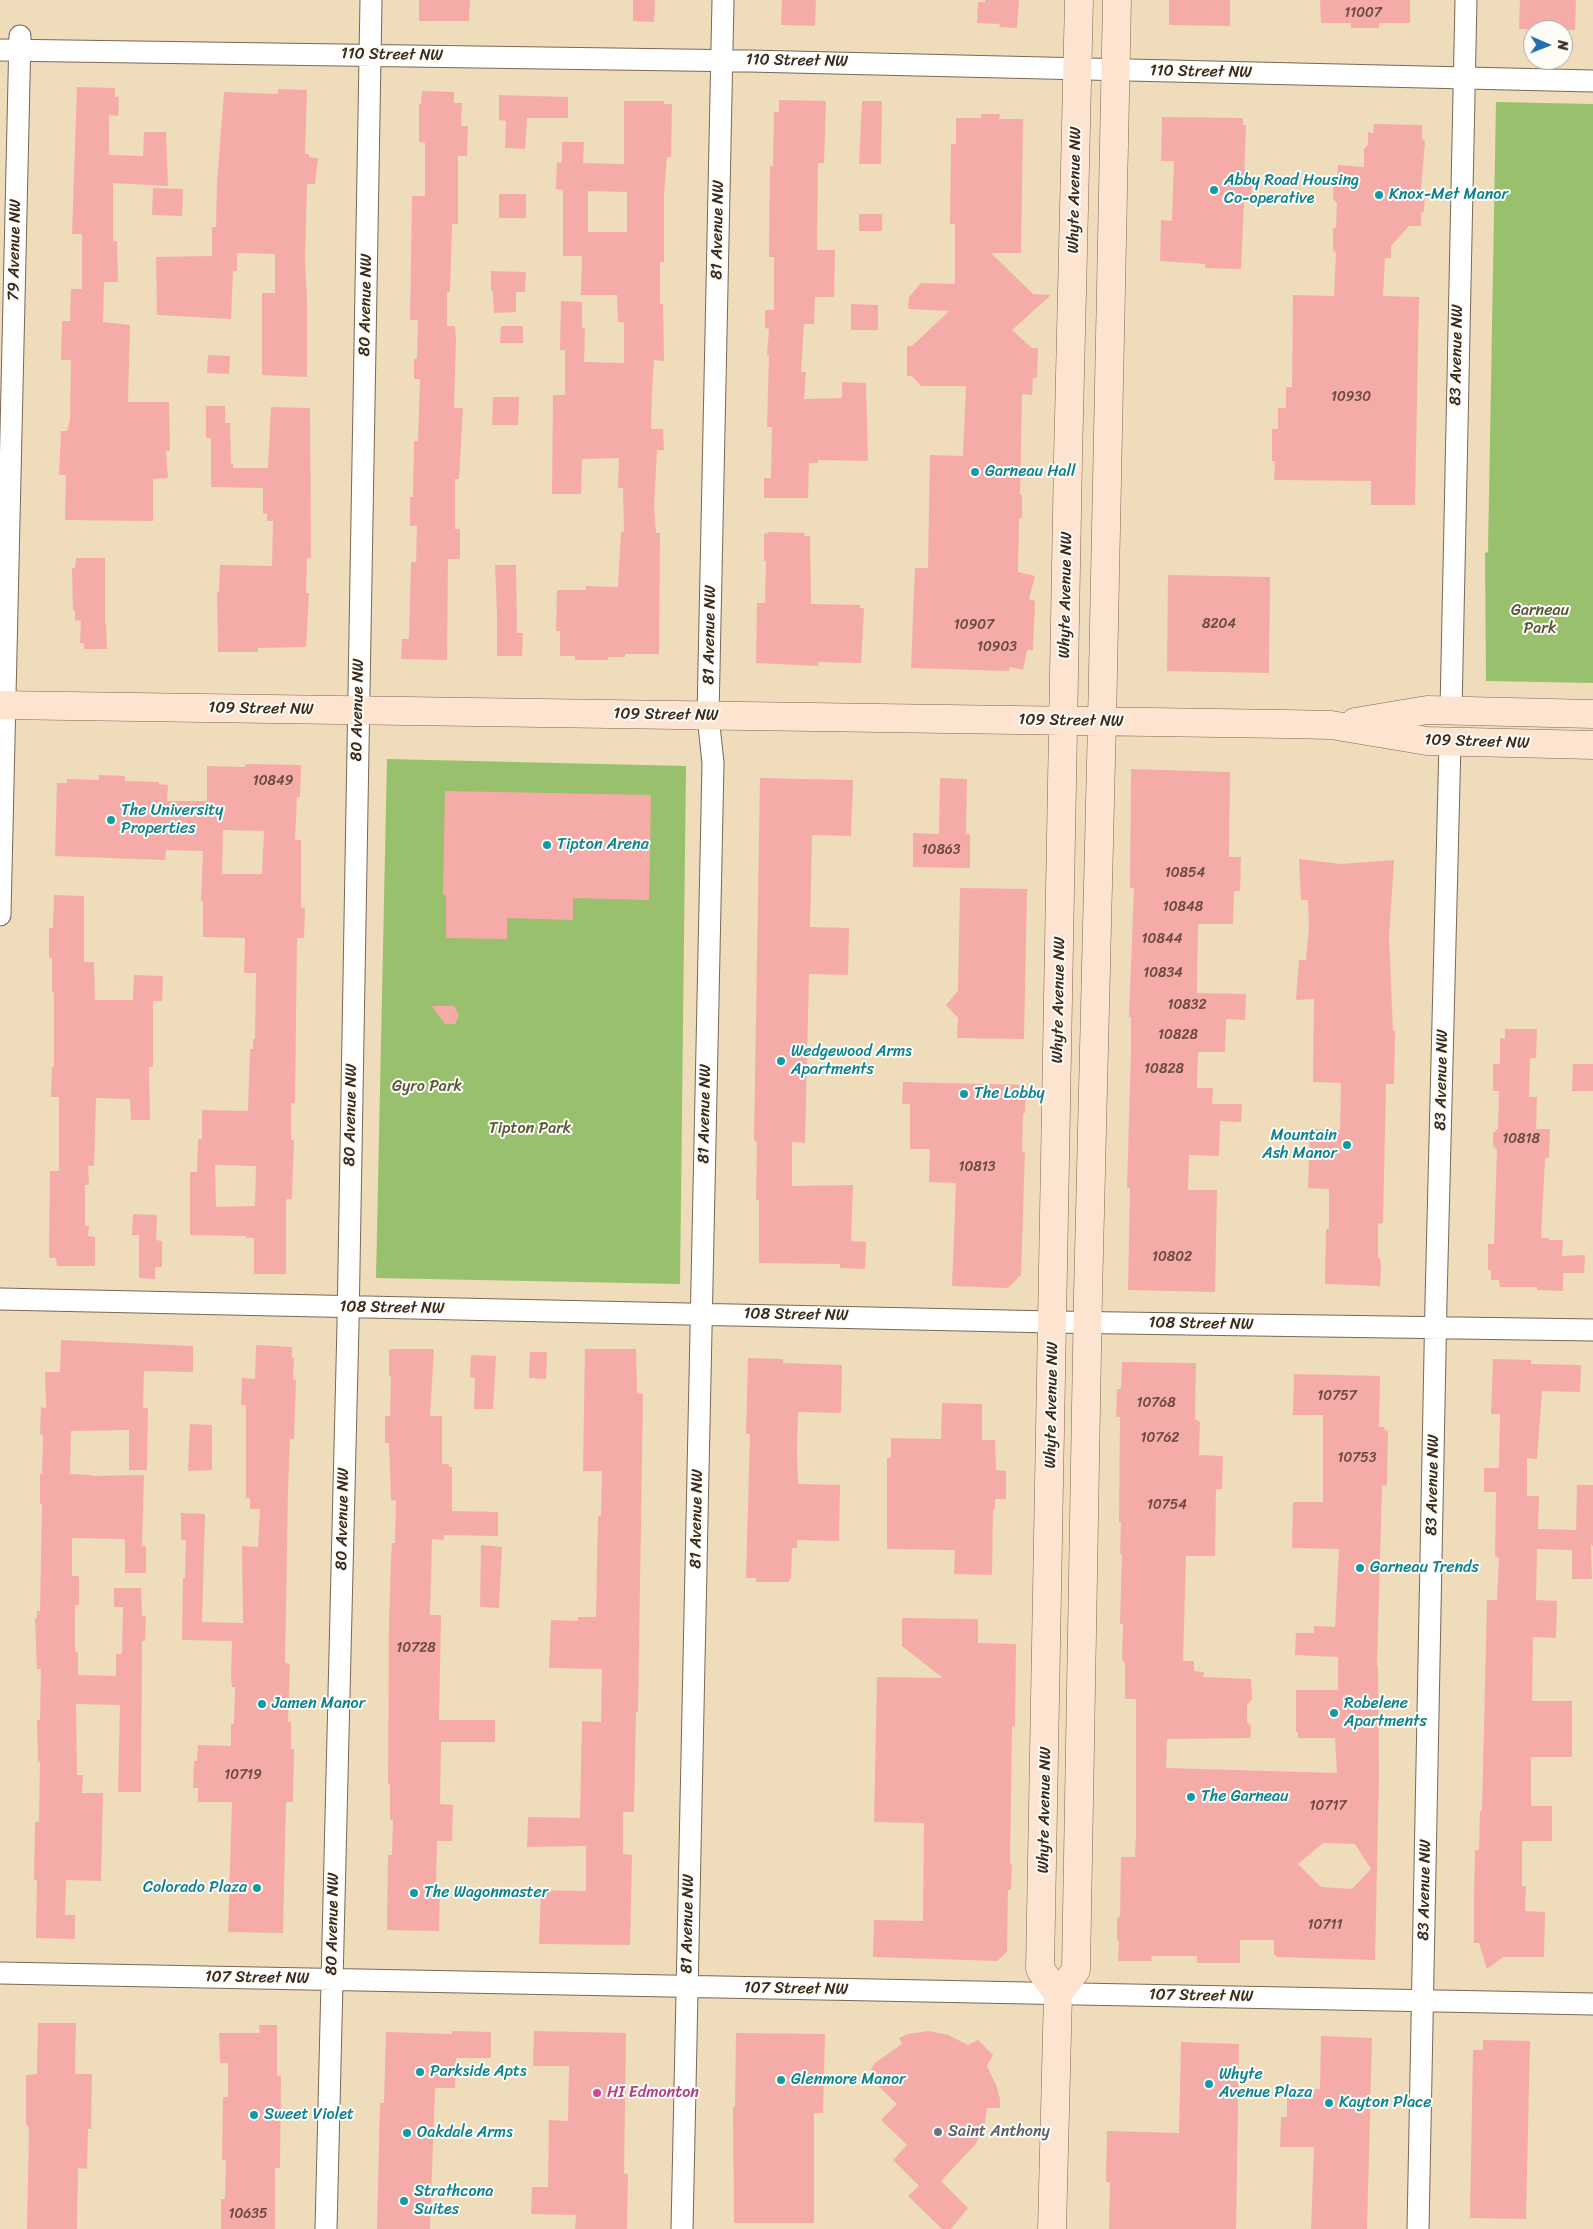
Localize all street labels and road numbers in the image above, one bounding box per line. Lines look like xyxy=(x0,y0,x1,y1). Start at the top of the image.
street label: 110 Street NW xyxy=(341,45,443,65)
street label: 110 Street NW xyxy=(746,51,848,71)
street label: 110 Street NW xyxy=(1150,62,1252,82)
street label: Whyte Avenue NW xyxy=(1064,126,1086,254)
street label: 81 Avenue NW xyxy=(708,180,728,280)
street label: 79 Avenue NW xyxy=(5,199,25,301)
street label: 80 Avenue NW xyxy=(356,253,376,357)
street label: 83 Avenue NW xyxy=(1447,304,1467,406)
street label: Whyte Avenue NW xyxy=(1055,531,1077,659)
street label: 81 Avenue NW xyxy=(700,585,720,685)
street label: 80 Avenue NW xyxy=(348,658,368,762)
street label: 109 Street NW xyxy=(208,698,314,720)
street label: 109 Street NW xyxy=(613,704,719,726)
street label: 109 Street NW xyxy=(1018,710,1124,732)
street label: 109 Street NW xyxy=(1424,731,1530,753)
street label: Whyte Avenue NW xyxy=(1048,936,1070,1064)
street label: 83 Avenue NW xyxy=(1432,1029,1452,1131)
street label: 80 Avenue NW xyxy=(341,1063,361,1167)
street label: 81 Avenue NW xyxy=(695,1064,715,1164)
street label: 108 Street NW xyxy=(339,1297,445,1319)
street label: 108 Street NW xyxy=(743,1304,849,1326)
street label: 108 Street NW xyxy=(1148,1313,1254,1335)
street label: Whyte Avenue NW xyxy=(1041,1341,1063,1469)
street label: 83 Avenue NW xyxy=(1423,1434,1443,1536)
street label: 80 Avenue NW xyxy=(333,1467,353,1571)
street label: 81 Avenue NW xyxy=(687,1469,707,1569)
street label: Whyte Avenue NW xyxy=(1034,1746,1056,1874)
street label: 83 Avenue NW xyxy=(1415,1839,1435,1941)
street label: 80 Avenue NW xyxy=(323,1872,343,1976)
street label: 81 Avenue NW xyxy=(678,1874,698,1974)
street label: 107 Street NW xyxy=(205,1967,309,1989)
street label: 107 Street NW xyxy=(744,1978,848,2000)
street label: 107 Street NW xyxy=(1149,1985,1253,2007)

